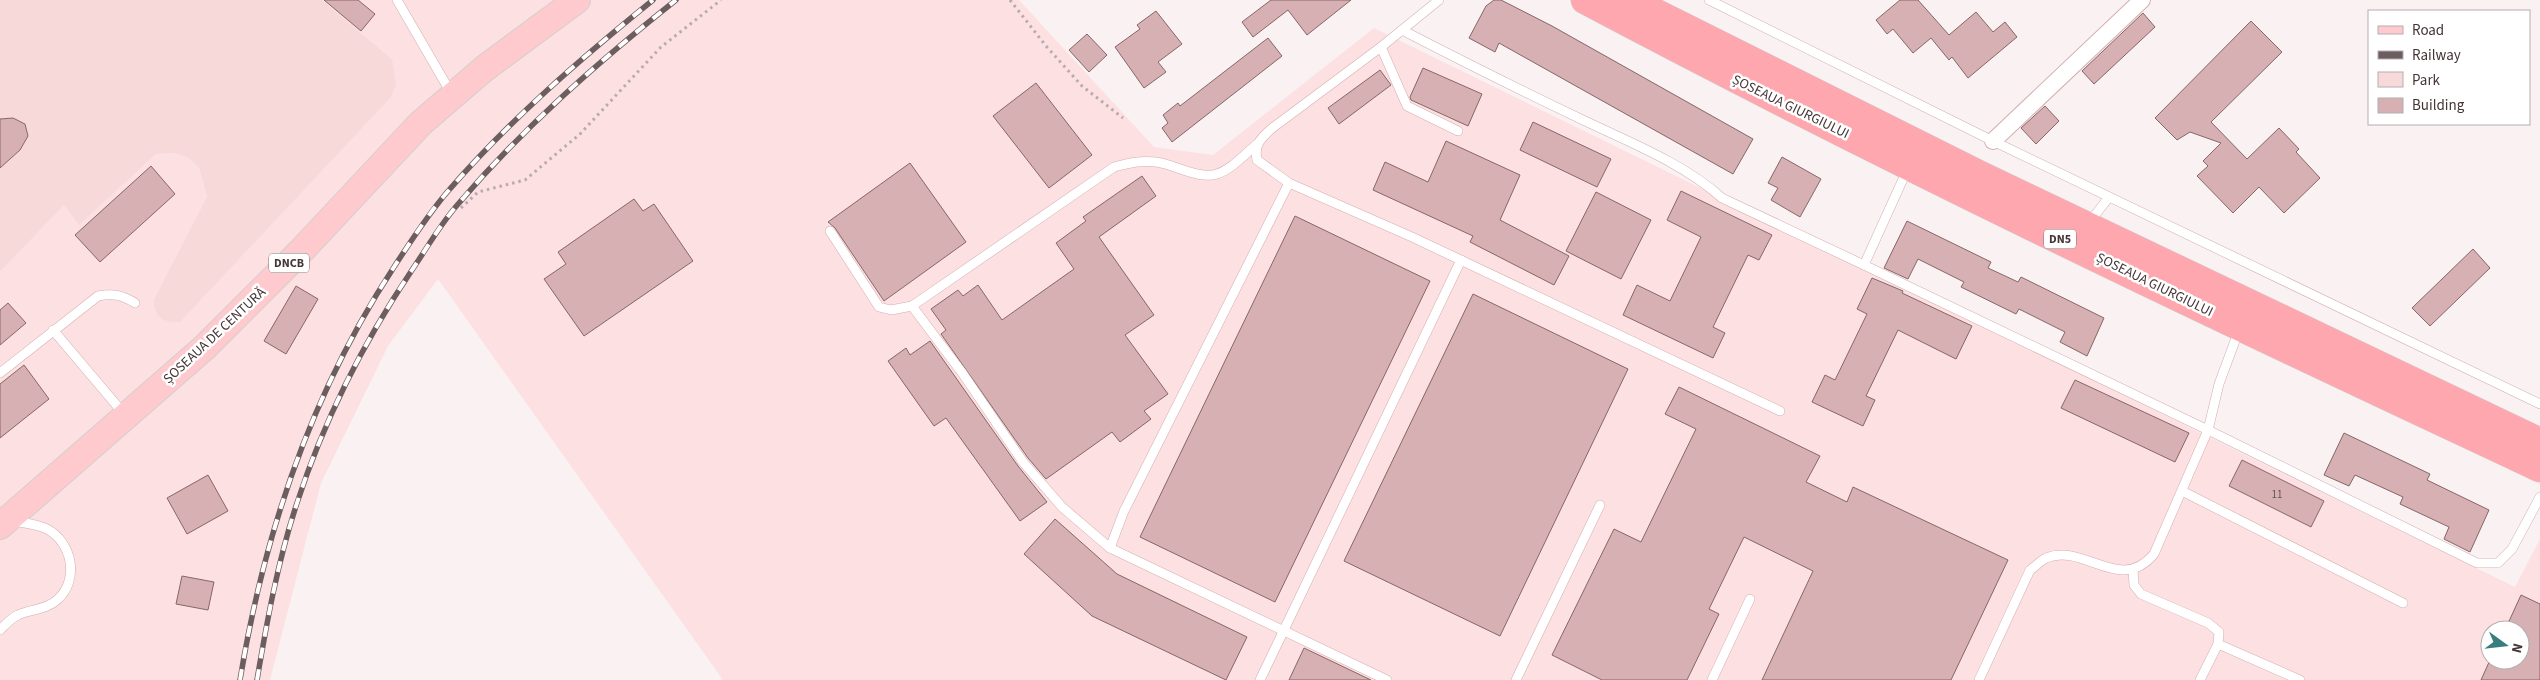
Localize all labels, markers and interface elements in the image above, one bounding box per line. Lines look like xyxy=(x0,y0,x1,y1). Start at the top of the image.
legend xyxy=(2368,10,2530,125)
text: Road xyxy=(2412,20,2444,41)
text: Railway xyxy=(2412,45,2461,66)
street label: ȘOSEAUA GIURGIULUI xyxy=(1729,70,1852,144)
text: Park xyxy=(2412,70,2441,91)
text: Building xyxy=(2412,95,2465,116)
road number: DN5 xyxy=(2044,230,2076,248)
street label: ȘOSEAUA GIURGIULUI xyxy=(2093,248,2216,322)
road number: DNCB xyxy=(269,254,309,272)
street label: ȘOSEAUA DE CENTURĂ xyxy=(159,283,271,389)
house number: 11 xyxy=(2272,487,2282,502)
north arrow xyxy=(2480,620,2530,670)
text: N xyxy=(2506,641,2527,655)

